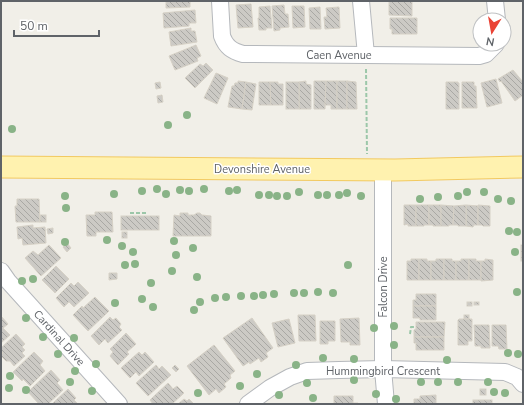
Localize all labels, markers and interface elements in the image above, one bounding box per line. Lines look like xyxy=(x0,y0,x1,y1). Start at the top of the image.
scale bar xyxy=(14,12,99,38)
north arrow xyxy=(472,12,512,52)
text: 50 m xyxy=(20,18,48,34)
text: N xyxy=(485,33,496,49)
street label: Caen Avenue xyxy=(306,48,372,63)
street label: Devonshire Avenue xyxy=(214,162,310,177)
street label: Falcon Drive xyxy=(376,256,391,318)
street label: Cardinal Drive xyxy=(30,307,88,369)
street label: Hummingbird Crescent xyxy=(326,364,440,379)

